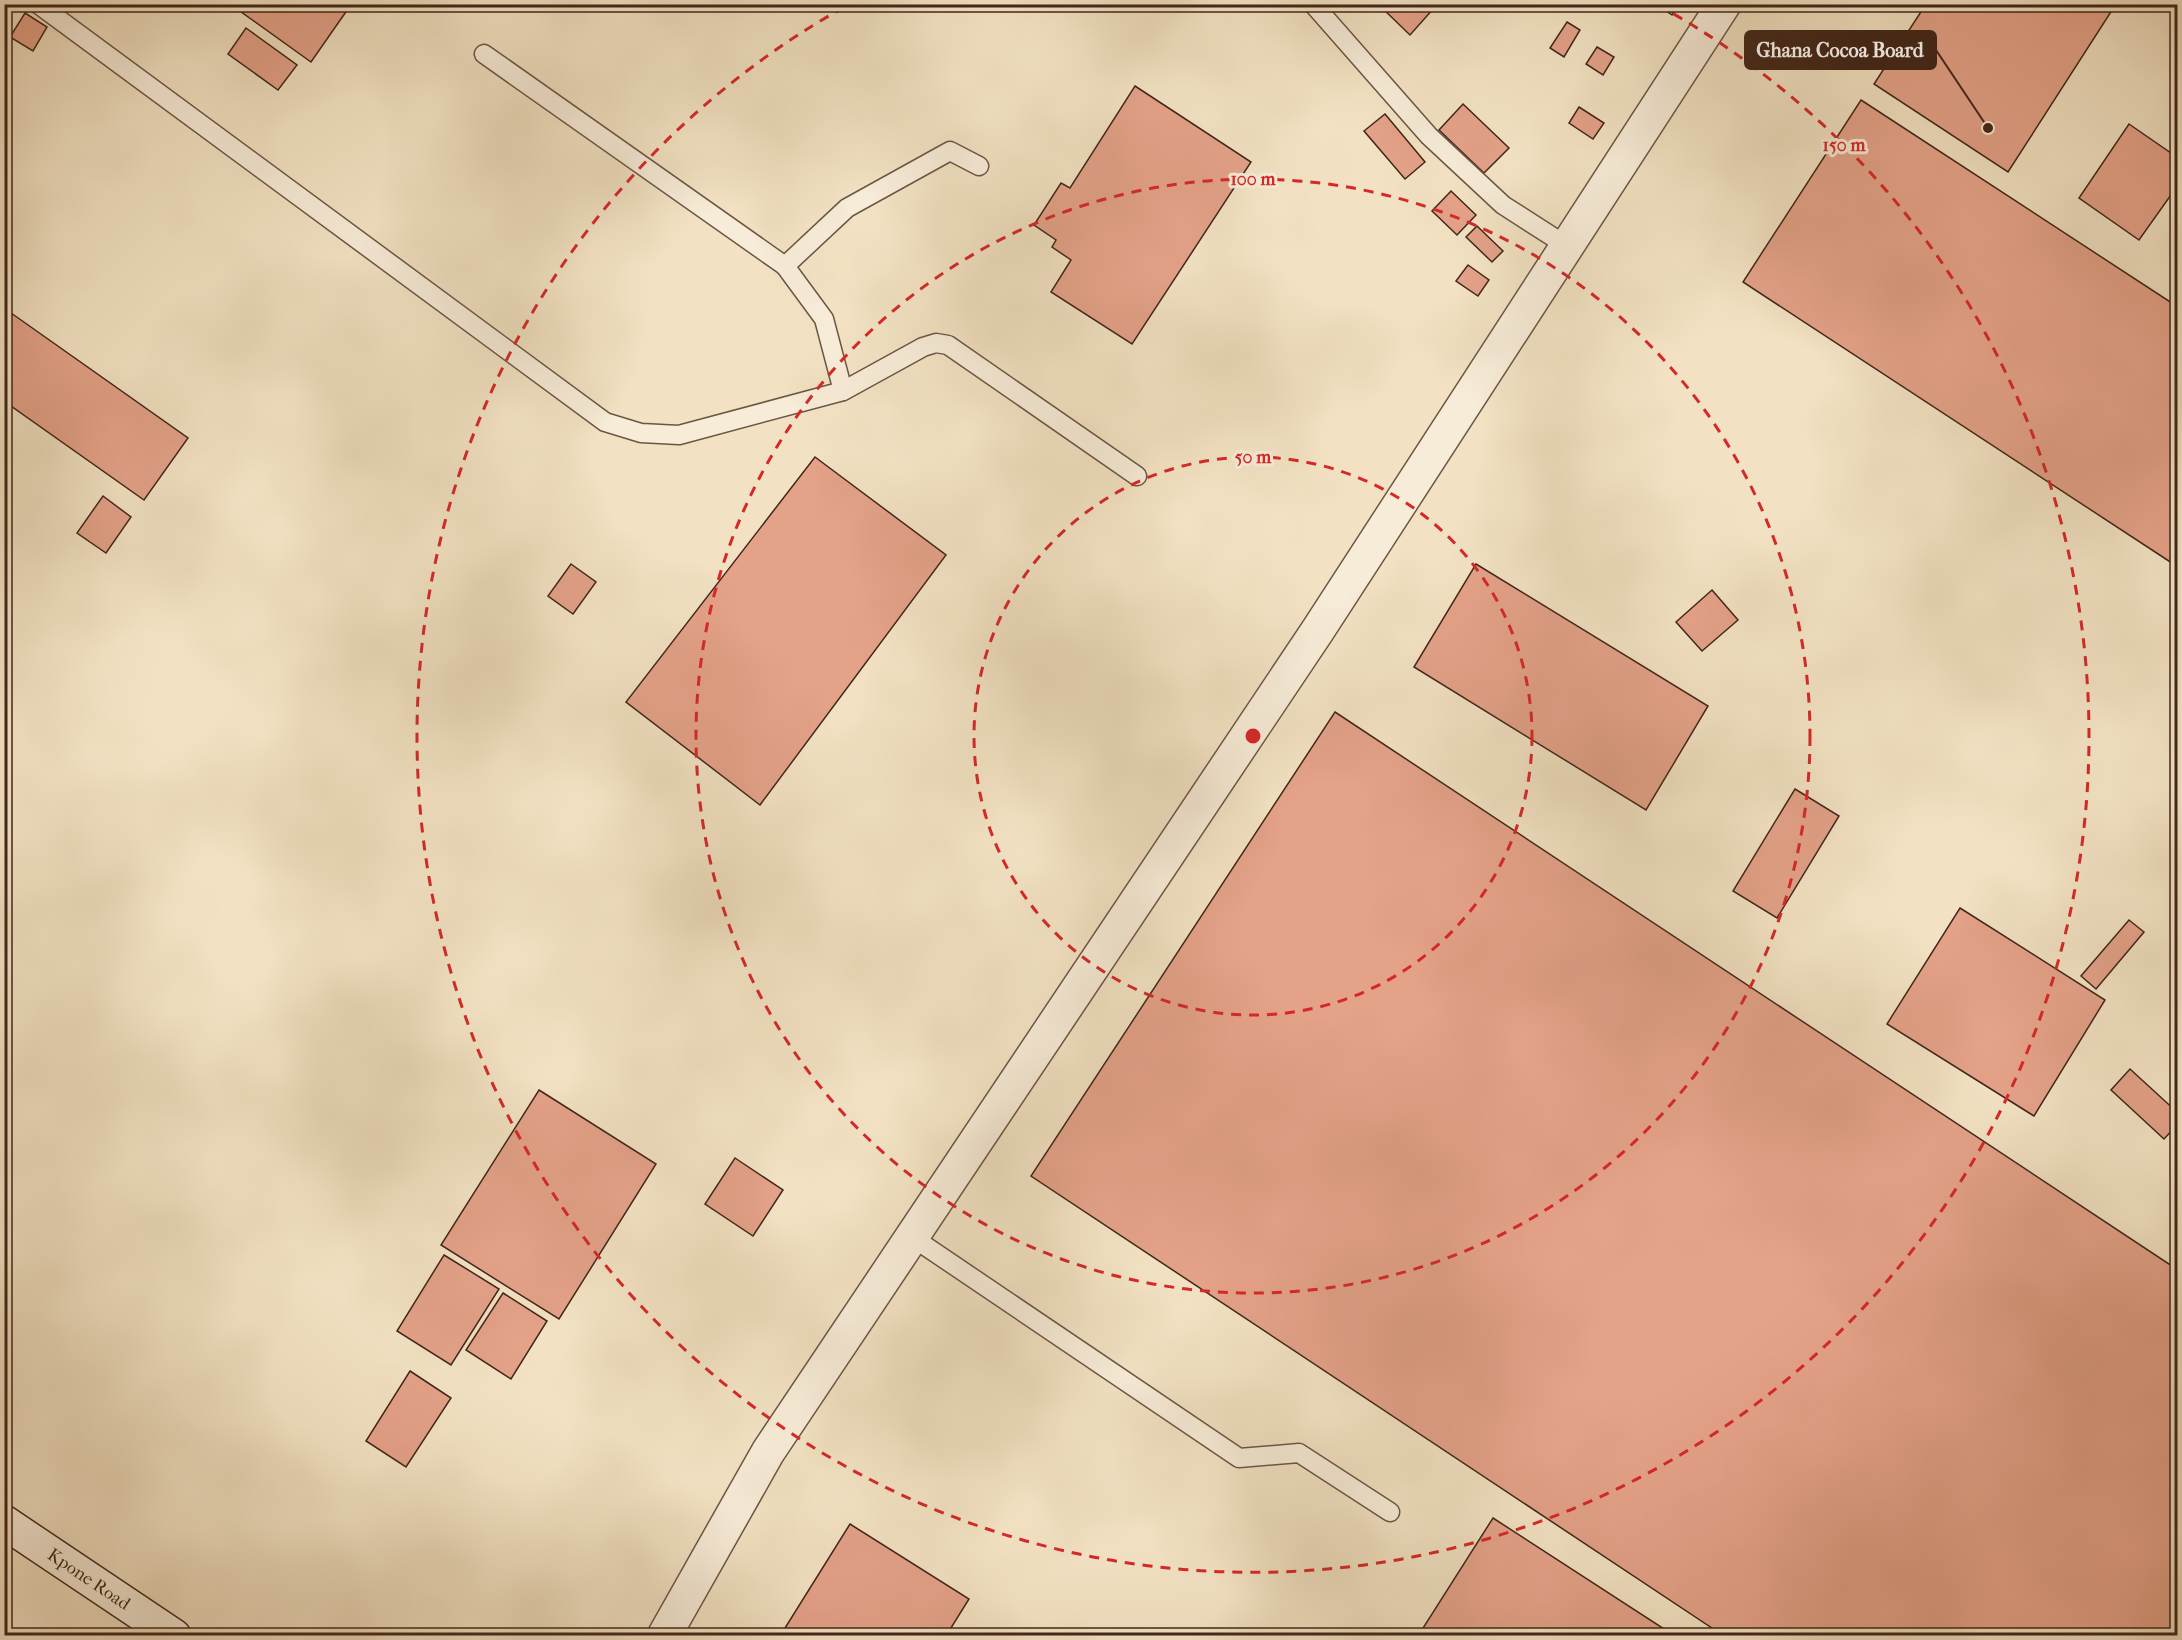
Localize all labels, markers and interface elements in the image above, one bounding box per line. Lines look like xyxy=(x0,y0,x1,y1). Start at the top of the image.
callout: Ghana Cocoa Board xyxy=(1745,31,1936,69)
text: Ghana Cocoa Board xyxy=(1756,39,1925,62)
text: 150 m xyxy=(1823,135,1866,156)
text: 100 m xyxy=(1230,169,1277,190)
text: 50 m xyxy=(1235,447,1272,468)
centre of rings xyxy=(1243,726,1263,746)
street label: Kpone Road xyxy=(43,1544,134,1615)

